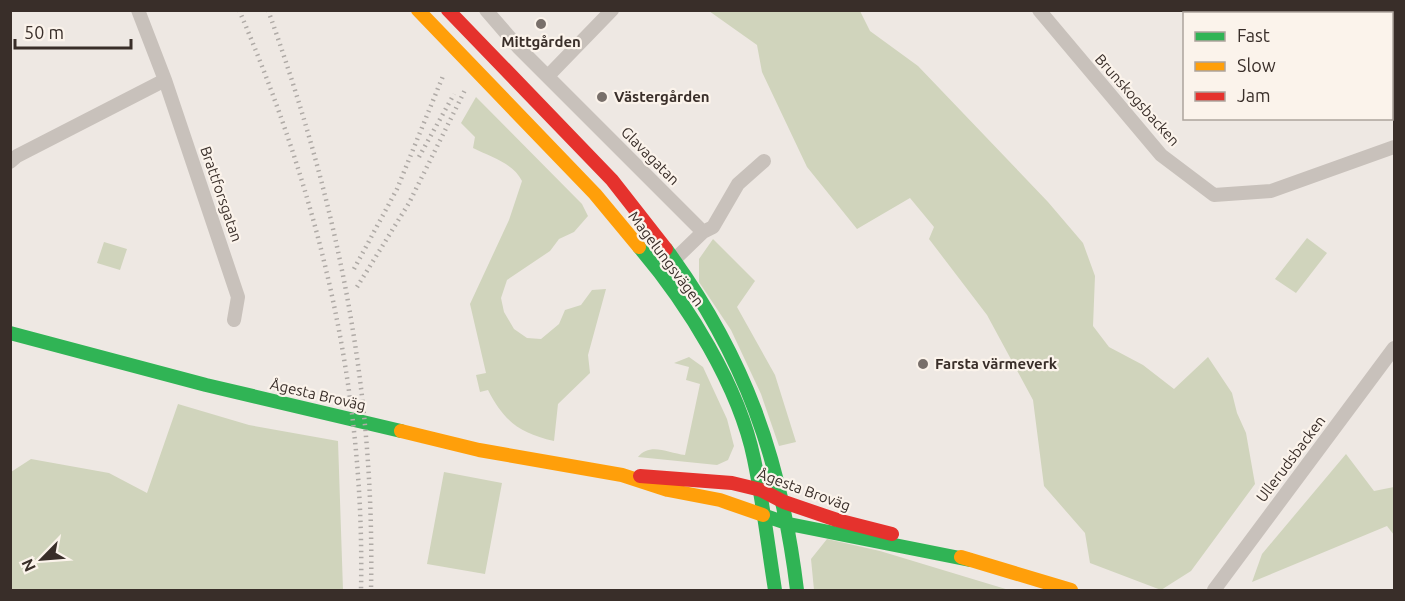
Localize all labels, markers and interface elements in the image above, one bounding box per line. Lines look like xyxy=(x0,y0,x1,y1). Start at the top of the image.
scale bar xyxy=(15,12,130,50)
legend xyxy=(1183,12,1393,120)
marker: Mittgården xyxy=(534,17,548,31)
text: 50 m xyxy=(24,22,64,42)
text: Fast xyxy=(1237,25,1270,45)
place label: Mittgården xyxy=(501,33,581,50)
street label: Brunskogsbacken xyxy=(1092,50,1183,149)
text: Slow xyxy=(1237,55,1276,75)
text: Jam xyxy=(1237,85,1271,105)
place label: Västergården xyxy=(614,88,710,105)
marker: Västergården xyxy=(595,90,609,104)
street label: Glavagatan xyxy=(618,123,683,188)
street label: Brattforsgatan xyxy=(197,144,246,244)
street label: Magelungsvägen xyxy=(625,208,708,309)
place label: Farsta värmeverk xyxy=(935,355,1058,372)
marker: Farsta värmeverk xyxy=(916,357,930,371)
street label: Ågesta Broväg xyxy=(269,375,368,414)
street label: Ullerudsbacken xyxy=(1253,412,1329,505)
street label: Ågesta Broväg xyxy=(755,465,853,514)
north arrow xyxy=(12,529,72,589)
text: N xyxy=(18,556,39,575)

